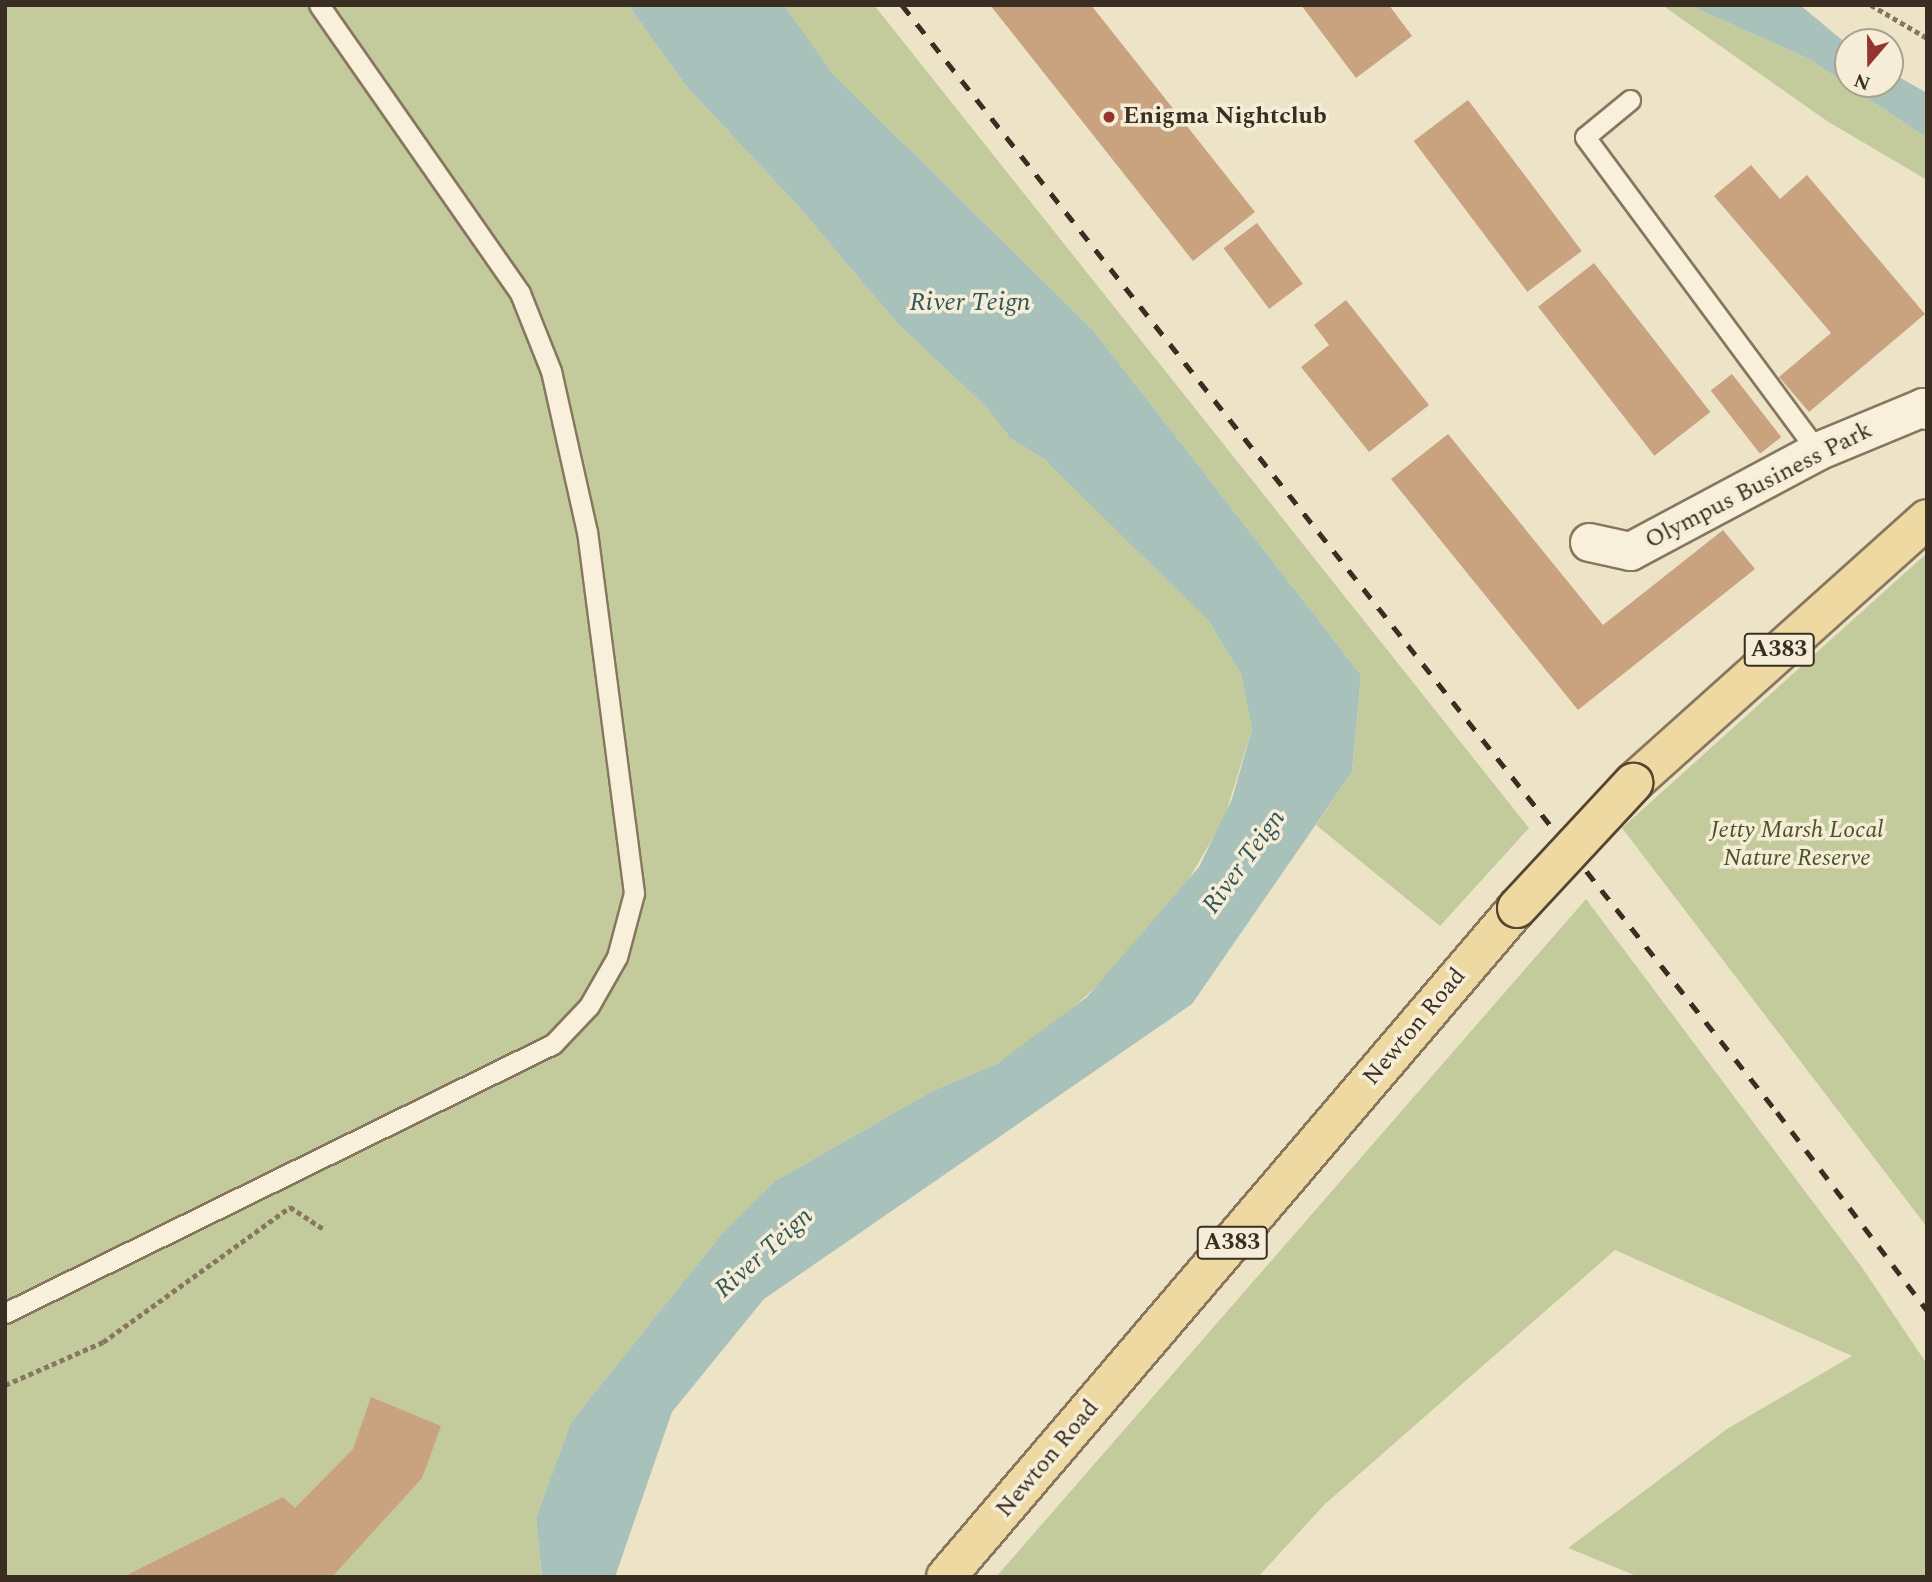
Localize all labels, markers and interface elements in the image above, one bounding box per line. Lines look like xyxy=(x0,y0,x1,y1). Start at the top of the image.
north arrow xyxy=(1834,28,1904,98)
text: N xyxy=(1850,65,1875,98)
place label: Enigma Nightclub xyxy=(1123,103,1327,131)
marker: Enigma Nightclub xyxy=(1101,109,1117,125)
water label: River Teign xyxy=(909,287,1031,319)
street label: Olympus Business Park xyxy=(1641,416,1877,556)
road number: A383 xyxy=(1742,630,1816,670)
water label: River Teign xyxy=(1196,804,1292,920)
park label: Jetty Marsh Local Nature Reserve xyxy=(1710,817,1884,873)
street label: Newton Road xyxy=(1358,962,1472,1092)
water label: River Teign xyxy=(709,1201,819,1305)
road number: A383 xyxy=(1195,1224,1269,1262)
street label: Newton Road xyxy=(991,1394,1105,1524)

